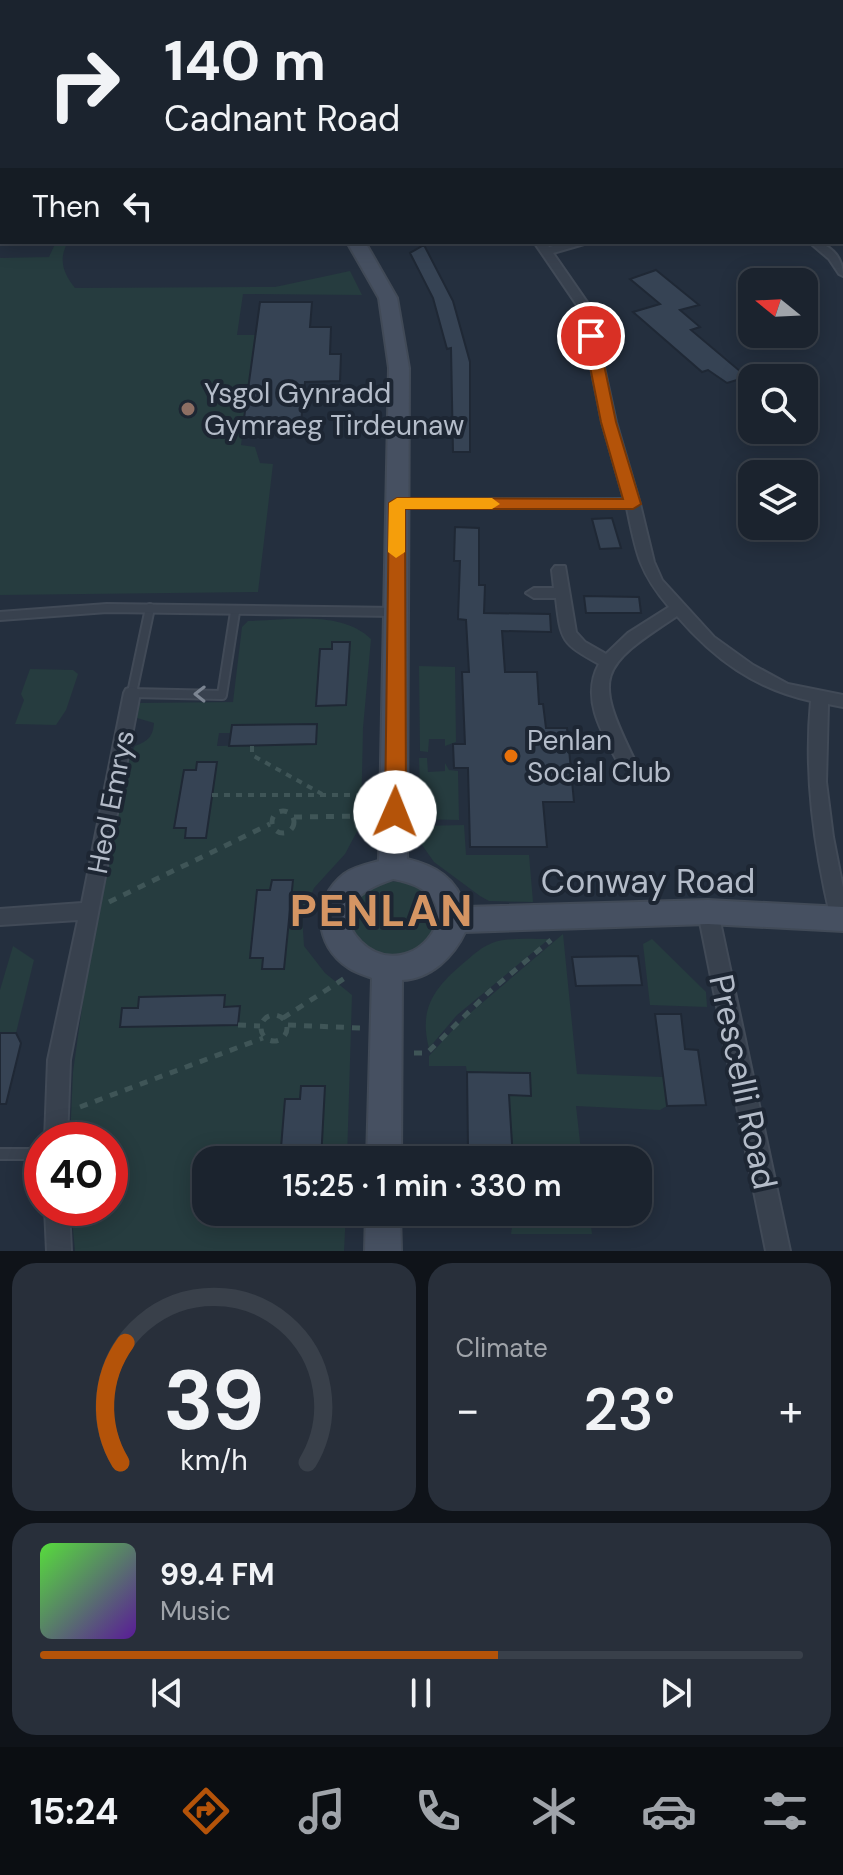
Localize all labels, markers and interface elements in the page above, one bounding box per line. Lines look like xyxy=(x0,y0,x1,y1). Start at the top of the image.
text: 140 m xyxy=(164,24,326,97)
icon: right xyxy=(32,32,136,136)
text: Cadnant Road xyxy=(164,95,400,142)
icon: left xyxy=(116,184,160,228)
text: Then xyxy=(32,187,100,226)
north arrow xyxy=(738,268,818,348)
map controls xyxy=(738,268,818,540)
pin xyxy=(557,302,625,370)
icon: arrive xyxy=(569,314,613,358)
button: search xyxy=(738,364,818,444)
place label: Ysgol Gynradd Gymraeg Tirdeunaw xyxy=(204,375,464,444)
marker: Ysgol Gynradd Gymraeg Tirdeunaw xyxy=(179,400,197,418)
button: layers xyxy=(738,460,818,540)
one-way arrow xyxy=(193,685,206,703)
place label: Penlan Social Club xyxy=(527,722,671,791)
street label: Heol Emrys xyxy=(79,727,143,877)
marker: Penlan Social Club xyxy=(502,747,520,765)
position arrow xyxy=(353,770,437,854)
street label: Conway Road xyxy=(541,859,755,904)
district label: PENLAN xyxy=(290,882,474,940)
street label: Prescelli Road xyxy=(698,971,788,1193)
speed limit sign: 40 xyxy=(24,1122,128,1226)
text: 15:25 · 1 min · 330 m xyxy=(283,1166,562,1205)
text: Climate xyxy=(456,1331,548,1365)
text: 39 xyxy=(163,1346,264,1455)
text: 23° xyxy=(583,1370,675,1449)
text: − xyxy=(456,1381,480,1439)
text: + xyxy=(779,1381,803,1439)
text: km/h xyxy=(180,1442,248,1479)
text: 99.4 FM xyxy=(160,1555,275,1594)
text: Music xyxy=(160,1594,231,1628)
icon: previous xyxy=(145,1671,189,1715)
icon: pause xyxy=(399,1671,443,1715)
icon: next xyxy=(654,1671,698,1715)
icon: directions xyxy=(178,1783,234,1839)
icon: music xyxy=(294,1783,350,1839)
icon: phone xyxy=(410,1783,466,1839)
icon: climate xyxy=(526,1783,582,1839)
icon: car xyxy=(641,1783,697,1839)
icon: filters xyxy=(757,1783,813,1839)
text: 15:24 xyxy=(30,1788,118,1835)

